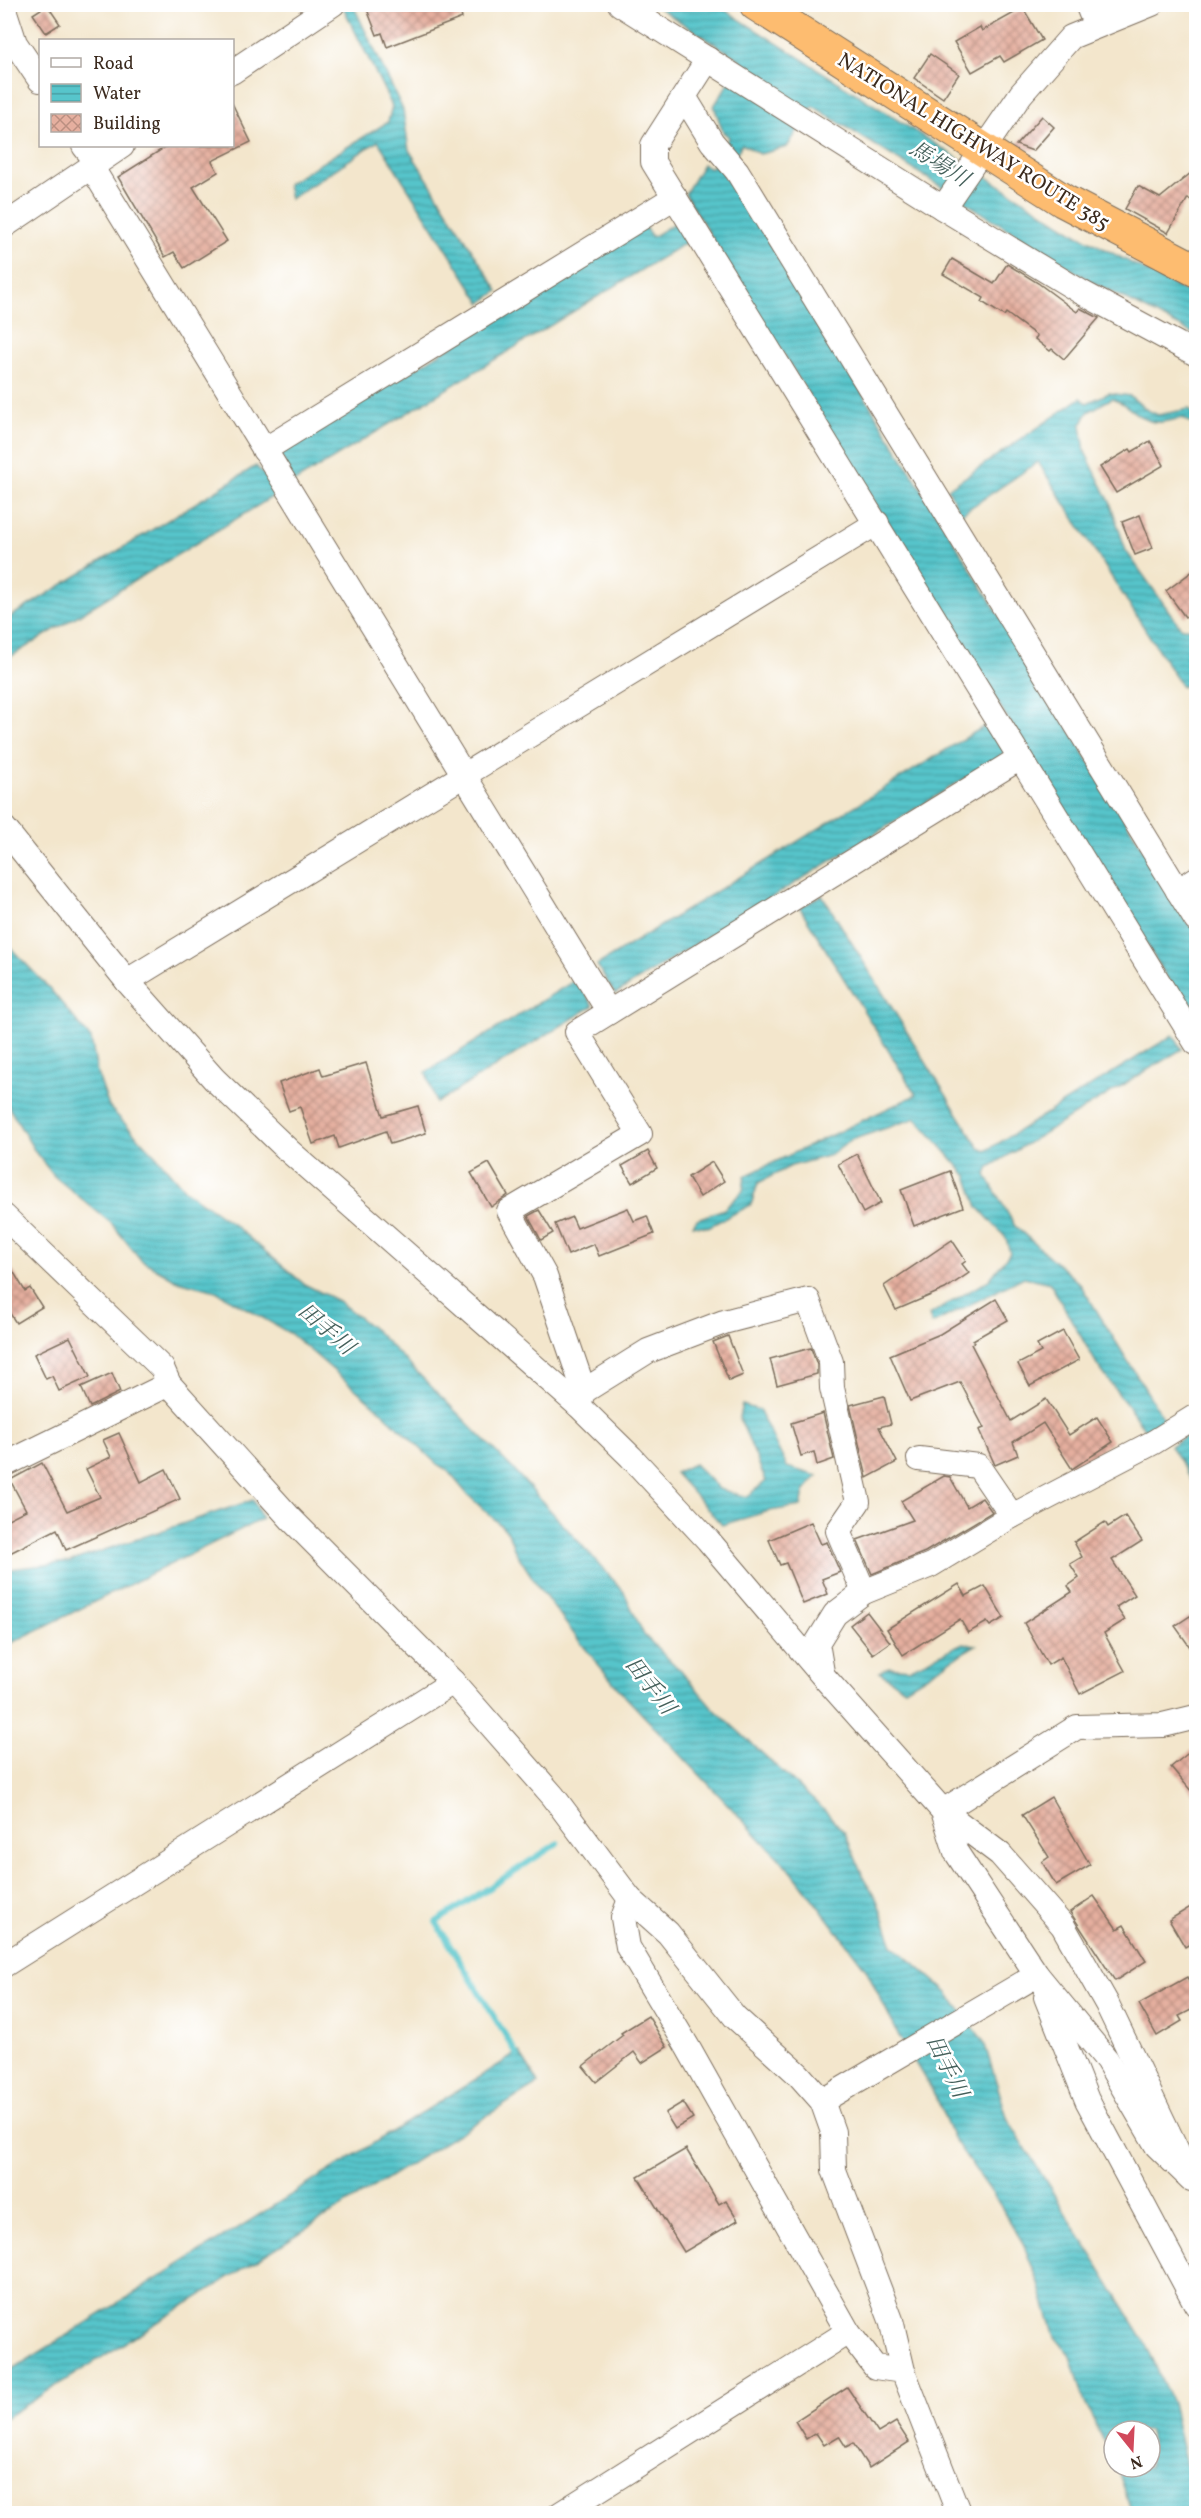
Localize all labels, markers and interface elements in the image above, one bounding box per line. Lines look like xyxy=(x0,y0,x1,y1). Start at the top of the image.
legend xyxy=(39,39,234,147)
street label: NATIONAL HIGHWAY ROUTE 385 xyxy=(832,46,1115,238)
text: Road xyxy=(93,52,134,77)
text: Water xyxy=(93,82,141,107)
text: Building xyxy=(93,112,161,137)
water label: 馬場川 xyxy=(902,134,977,197)
water label: 田手川 xyxy=(290,1297,362,1365)
water label: 田手川 xyxy=(616,1651,683,1724)
water label: 田手川 xyxy=(917,2031,975,2105)
north arrow xyxy=(1102,2419,1162,2479)
text: N xyxy=(1127,2449,1145,2474)

